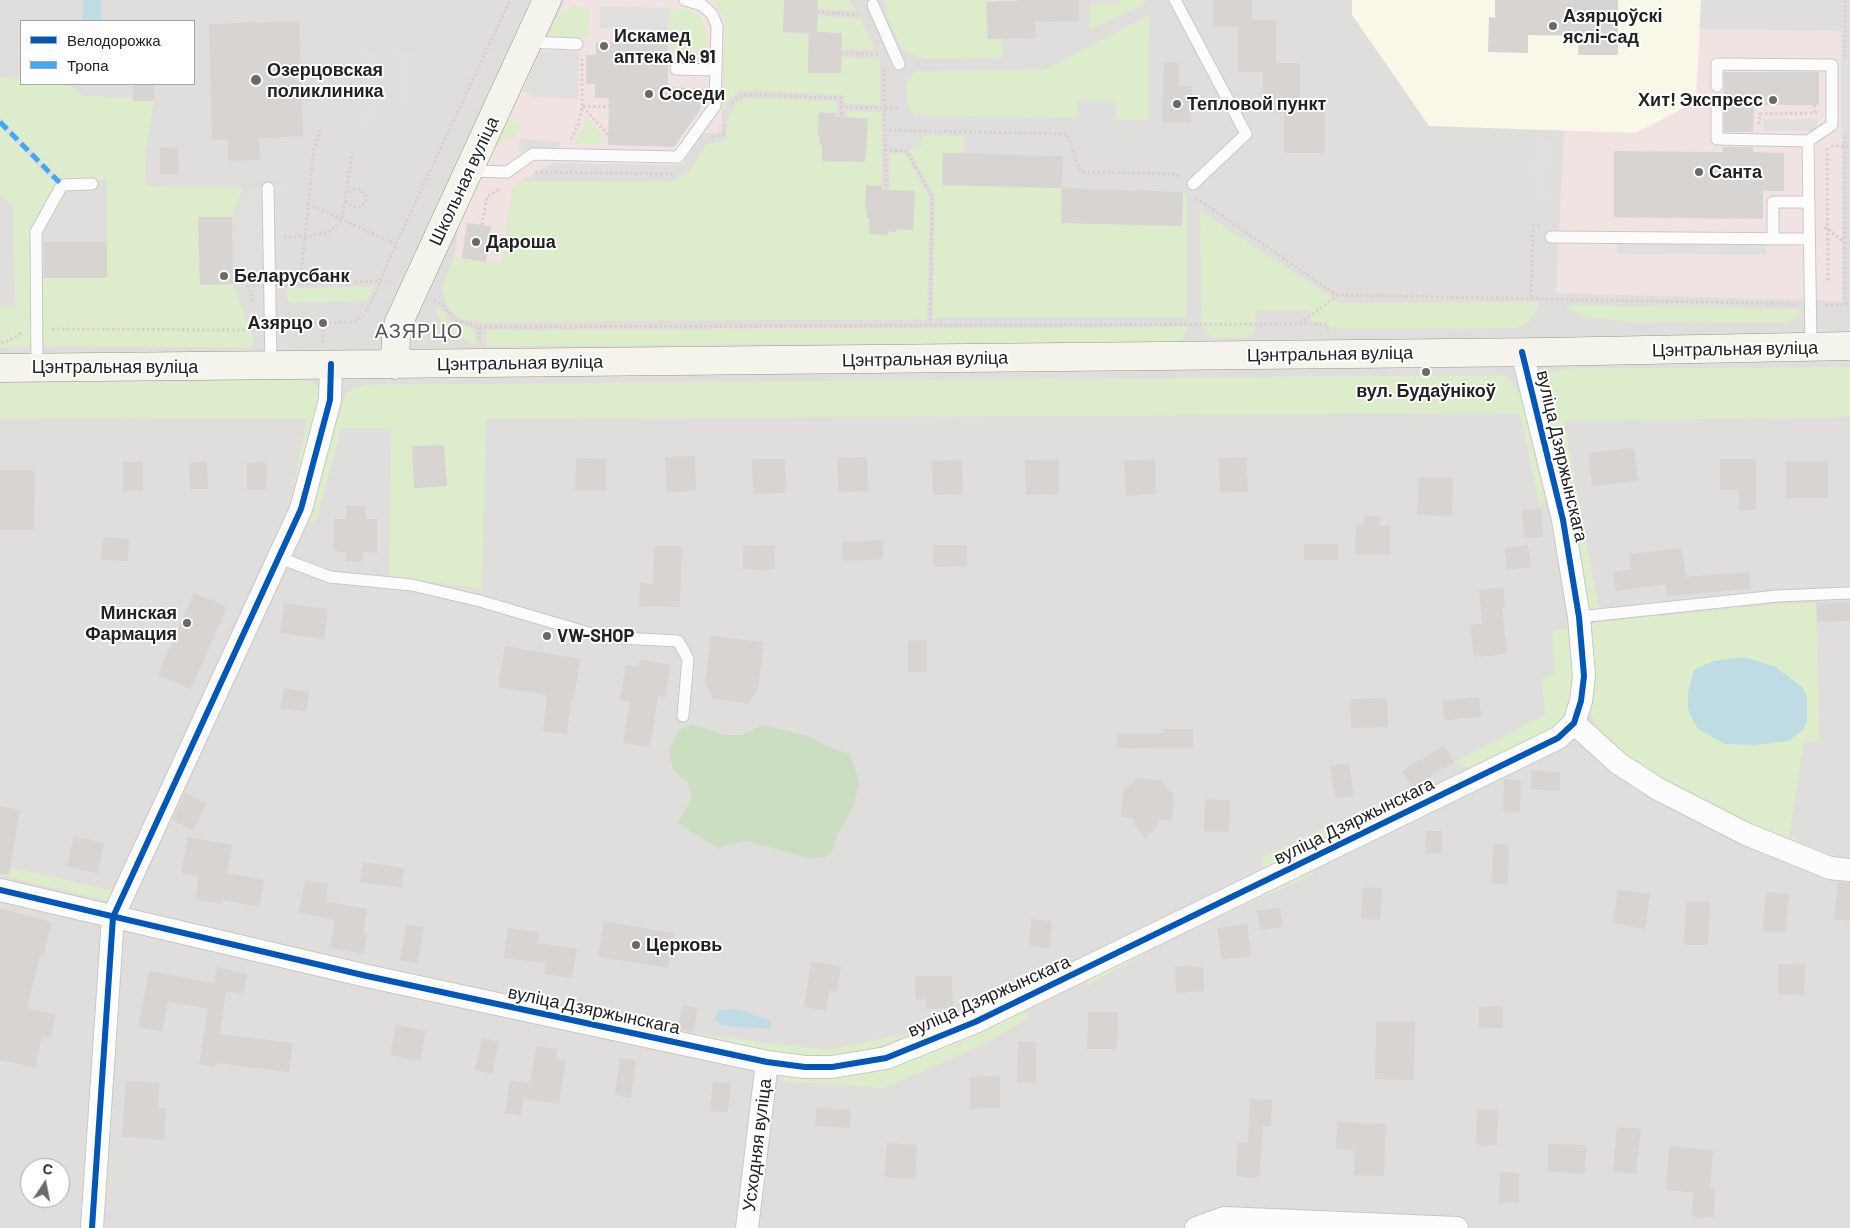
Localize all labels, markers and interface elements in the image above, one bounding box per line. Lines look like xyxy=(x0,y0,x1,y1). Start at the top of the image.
place label: Азярцоўскі яслі-сад xyxy=(1563,5,1663,48)
legend xyxy=(20,20,195,85)
marker: Азярцоўскі яслі-сад xyxy=(1547,20,1559,32)
place label: Искамед аптека № 91 xyxy=(614,25,716,68)
text: Велодорожка xyxy=(67,31,161,49)
marker: Искамед аптека № 91 xyxy=(598,40,610,52)
text: Тропа xyxy=(67,56,108,74)
place label: Озерцовская поликлиника xyxy=(267,59,384,102)
marker: Озерцовская поликлиника xyxy=(249,73,263,87)
place label: Соседи xyxy=(659,83,725,105)
marker: Соседи xyxy=(643,88,655,100)
place label: Хит! Экспресс xyxy=(1638,89,1763,111)
place label: Тепловой пункт xyxy=(1187,93,1326,115)
marker: Хит! Экспресс xyxy=(1767,94,1779,106)
marker: Тепловой пункт xyxy=(1171,98,1183,110)
street label: Школьная вуліца xyxy=(425,113,503,249)
place label: Санта xyxy=(1709,161,1762,183)
marker: Санта xyxy=(1693,166,1705,178)
place label: Дароша xyxy=(486,231,556,253)
marker: Дароша xyxy=(470,236,482,248)
place label: Беларусбанк xyxy=(234,265,349,287)
marker: Беларусбанк xyxy=(218,270,230,282)
place label: Азярцо xyxy=(247,312,313,334)
marker: Азярцо xyxy=(317,317,329,329)
district label: АЗЯРЦО xyxy=(374,319,464,343)
street label: Цэнтральная вуліца xyxy=(1652,337,1818,361)
street label: Цэнтральная вуліца xyxy=(1247,342,1413,366)
street label: Цэнтральная вуліца xyxy=(842,347,1008,371)
street label: Цэнтральная вуліца xyxy=(437,351,603,375)
street label: Цэнтральная вуліца xyxy=(32,356,198,378)
marker: вул. Будаўнікоў xyxy=(1420,366,1432,378)
street label: вуліца Дзяржынскага xyxy=(1532,368,1592,544)
place label: вул. Будаўнікоў xyxy=(1356,380,1496,402)
place label: Минская Фармация xyxy=(85,602,177,644)
marker: Минская Фармация xyxy=(181,617,193,629)
place label: VW-SHOP xyxy=(557,625,634,647)
marker: VW-SHOP xyxy=(541,630,553,642)
street label: вуліца Дзяржынскага xyxy=(1270,773,1438,869)
place label: Церковь xyxy=(646,934,722,956)
marker: Церковь xyxy=(630,939,642,951)
street label: вуліца Дзяржынскага xyxy=(905,950,1073,1042)
street label: вуліца Дзяржынскага xyxy=(506,981,682,1039)
street label: Усходняя вуліца xyxy=(738,1077,776,1213)
north arrow xyxy=(20,1158,70,1208)
text: С xyxy=(41,1159,54,1178)

